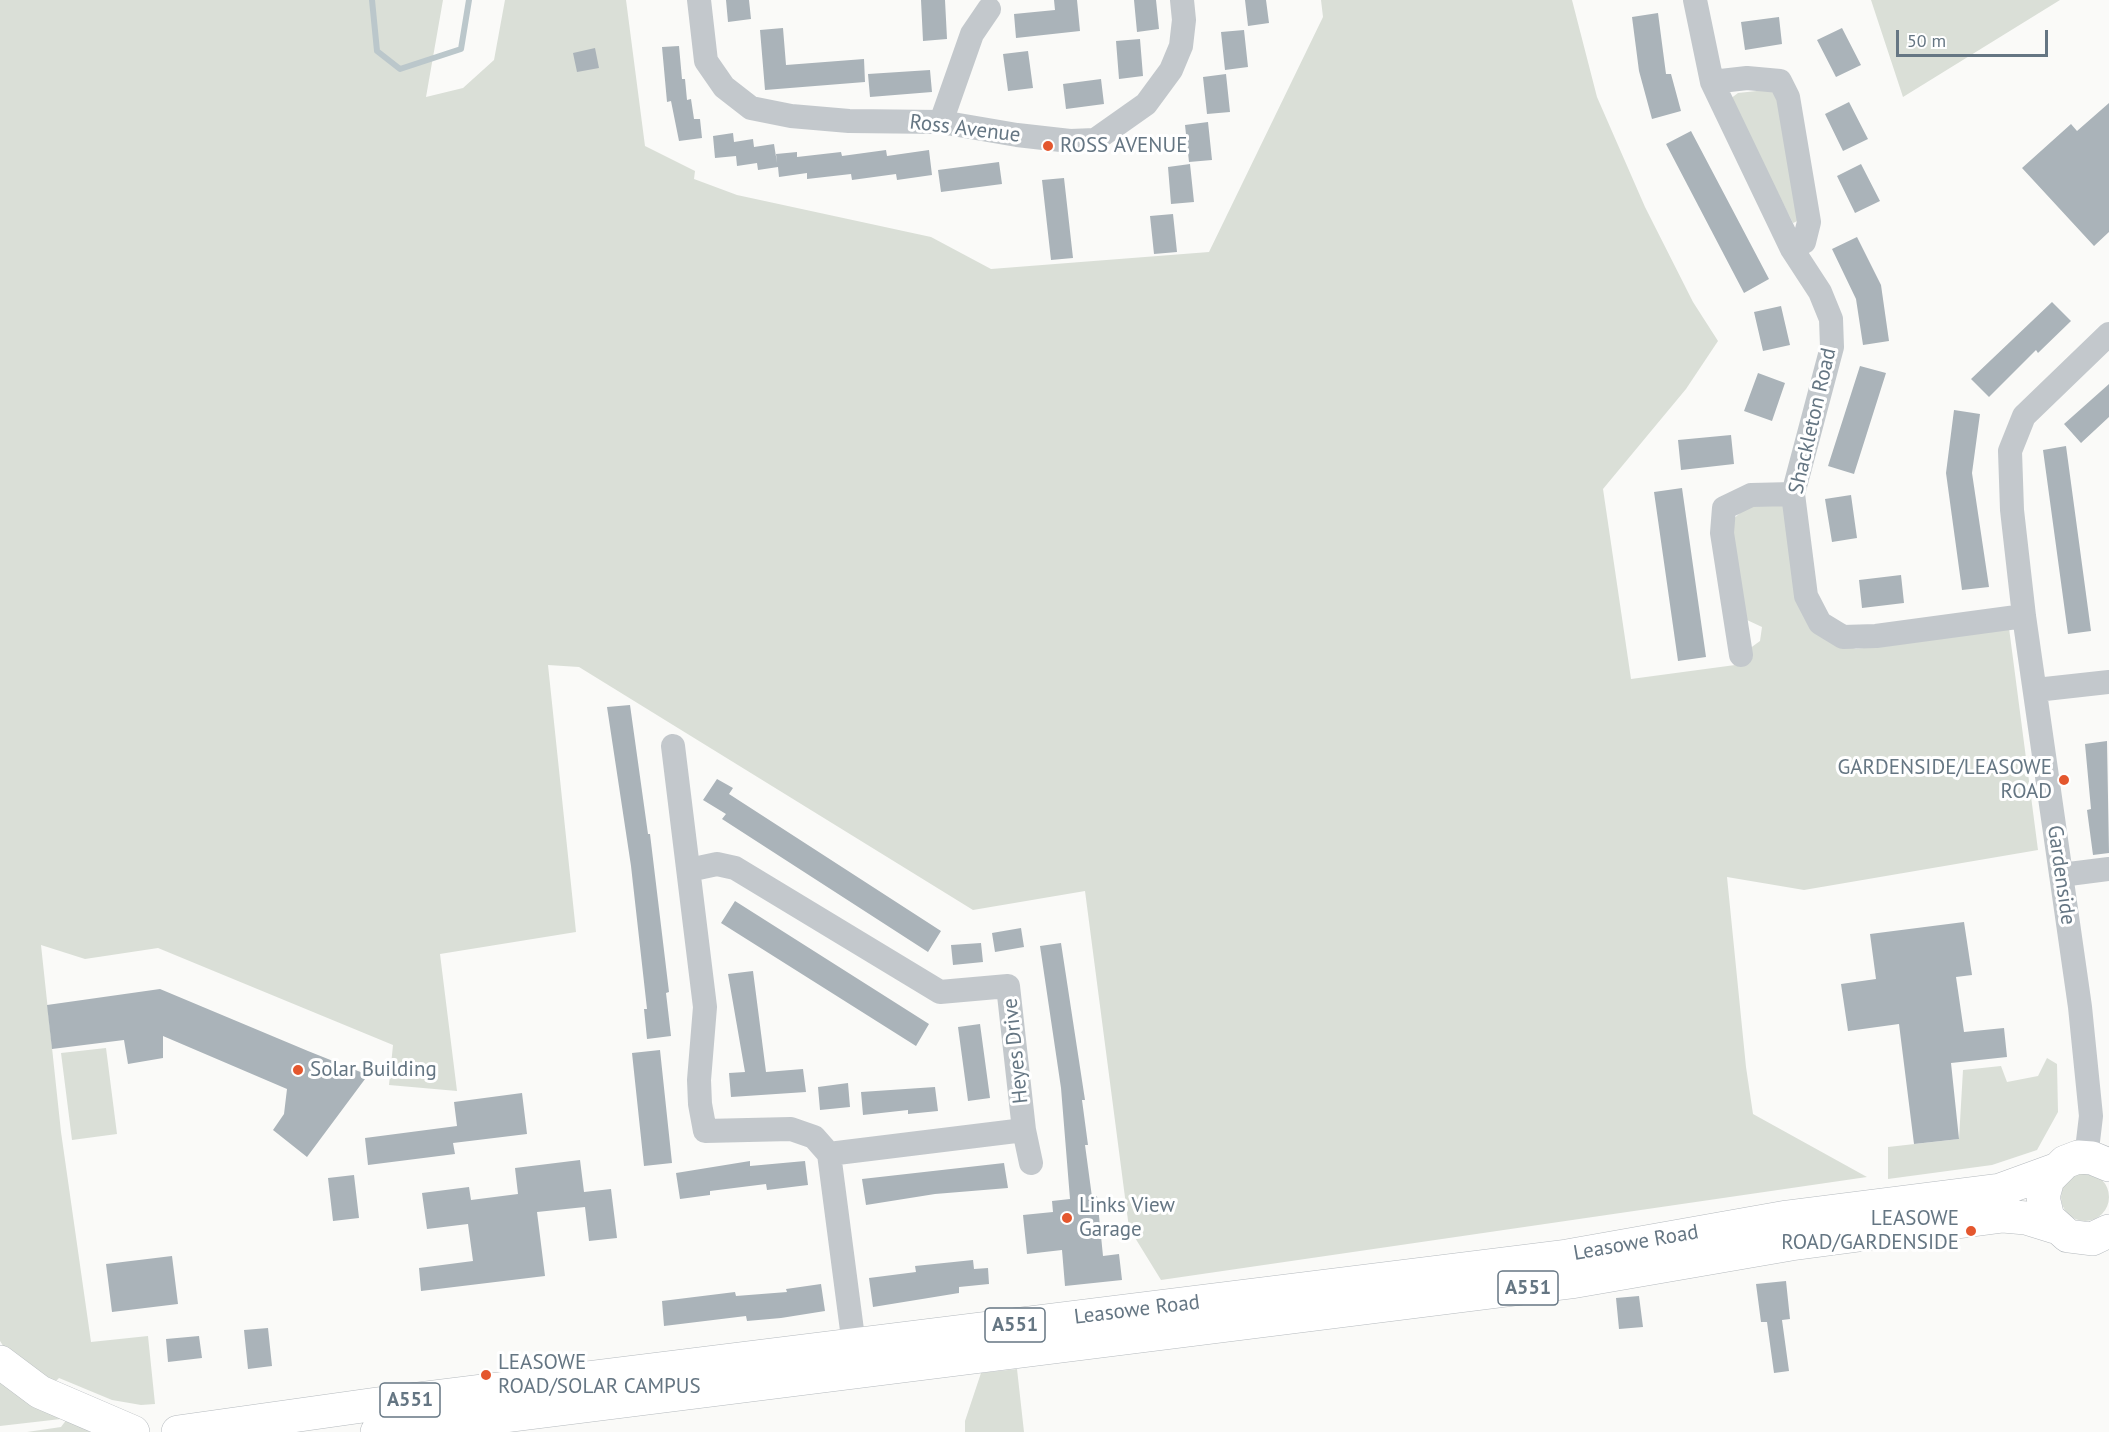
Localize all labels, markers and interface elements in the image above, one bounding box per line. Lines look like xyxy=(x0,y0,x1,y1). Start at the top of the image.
scale bar xyxy=(1899,18,2050,56)
text: 50 m xyxy=(1907,29,1946,52)
street label: Ross Avenue xyxy=(908,110,1022,148)
place label: ROSS AVENUE xyxy=(1060,133,1187,159)
marker: ROSS AVENUE xyxy=(1041,139,1055,153)
street label: Shackleton Road xyxy=(1784,346,1842,496)
place label: GARDENSIDE/LEASOWE ROAD xyxy=(1837,755,2052,805)
marker: GARDENSIDE/LEASOWE ROAD xyxy=(2057,773,2071,787)
street label: Gardenside xyxy=(2042,824,2080,926)
street label: Heyes Drive xyxy=(998,997,1034,1105)
place label: Solar Building xyxy=(310,1057,437,1083)
marker: Solar Building xyxy=(291,1063,305,1077)
place label: Links View Garage xyxy=(1079,1193,1175,1243)
place label: LEASOWE ROAD/GARDENSIDE xyxy=(1781,1206,1959,1256)
marker: Links View Garage xyxy=(1060,1211,1074,1225)
street label: Leasowe Road xyxy=(1572,1220,1700,1266)
marker: LEASOWE ROAD/GARDENSIDE xyxy=(1964,1224,1978,1238)
road number: A551 xyxy=(1498,1271,1558,1305)
street label: Leasowe Road xyxy=(1073,1290,1201,1330)
road number: A551 xyxy=(985,1308,1045,1342)
place label: LEASOWE ROAD/SOLAR CAMPUS xyxy=(498,1350,701,1400)
marker: LEASOWE ROAD/SOLAR CAMPUS xyxy=(479,1368,493,1382)
road number: A551 xyxy=(380,1383,440,1417)

